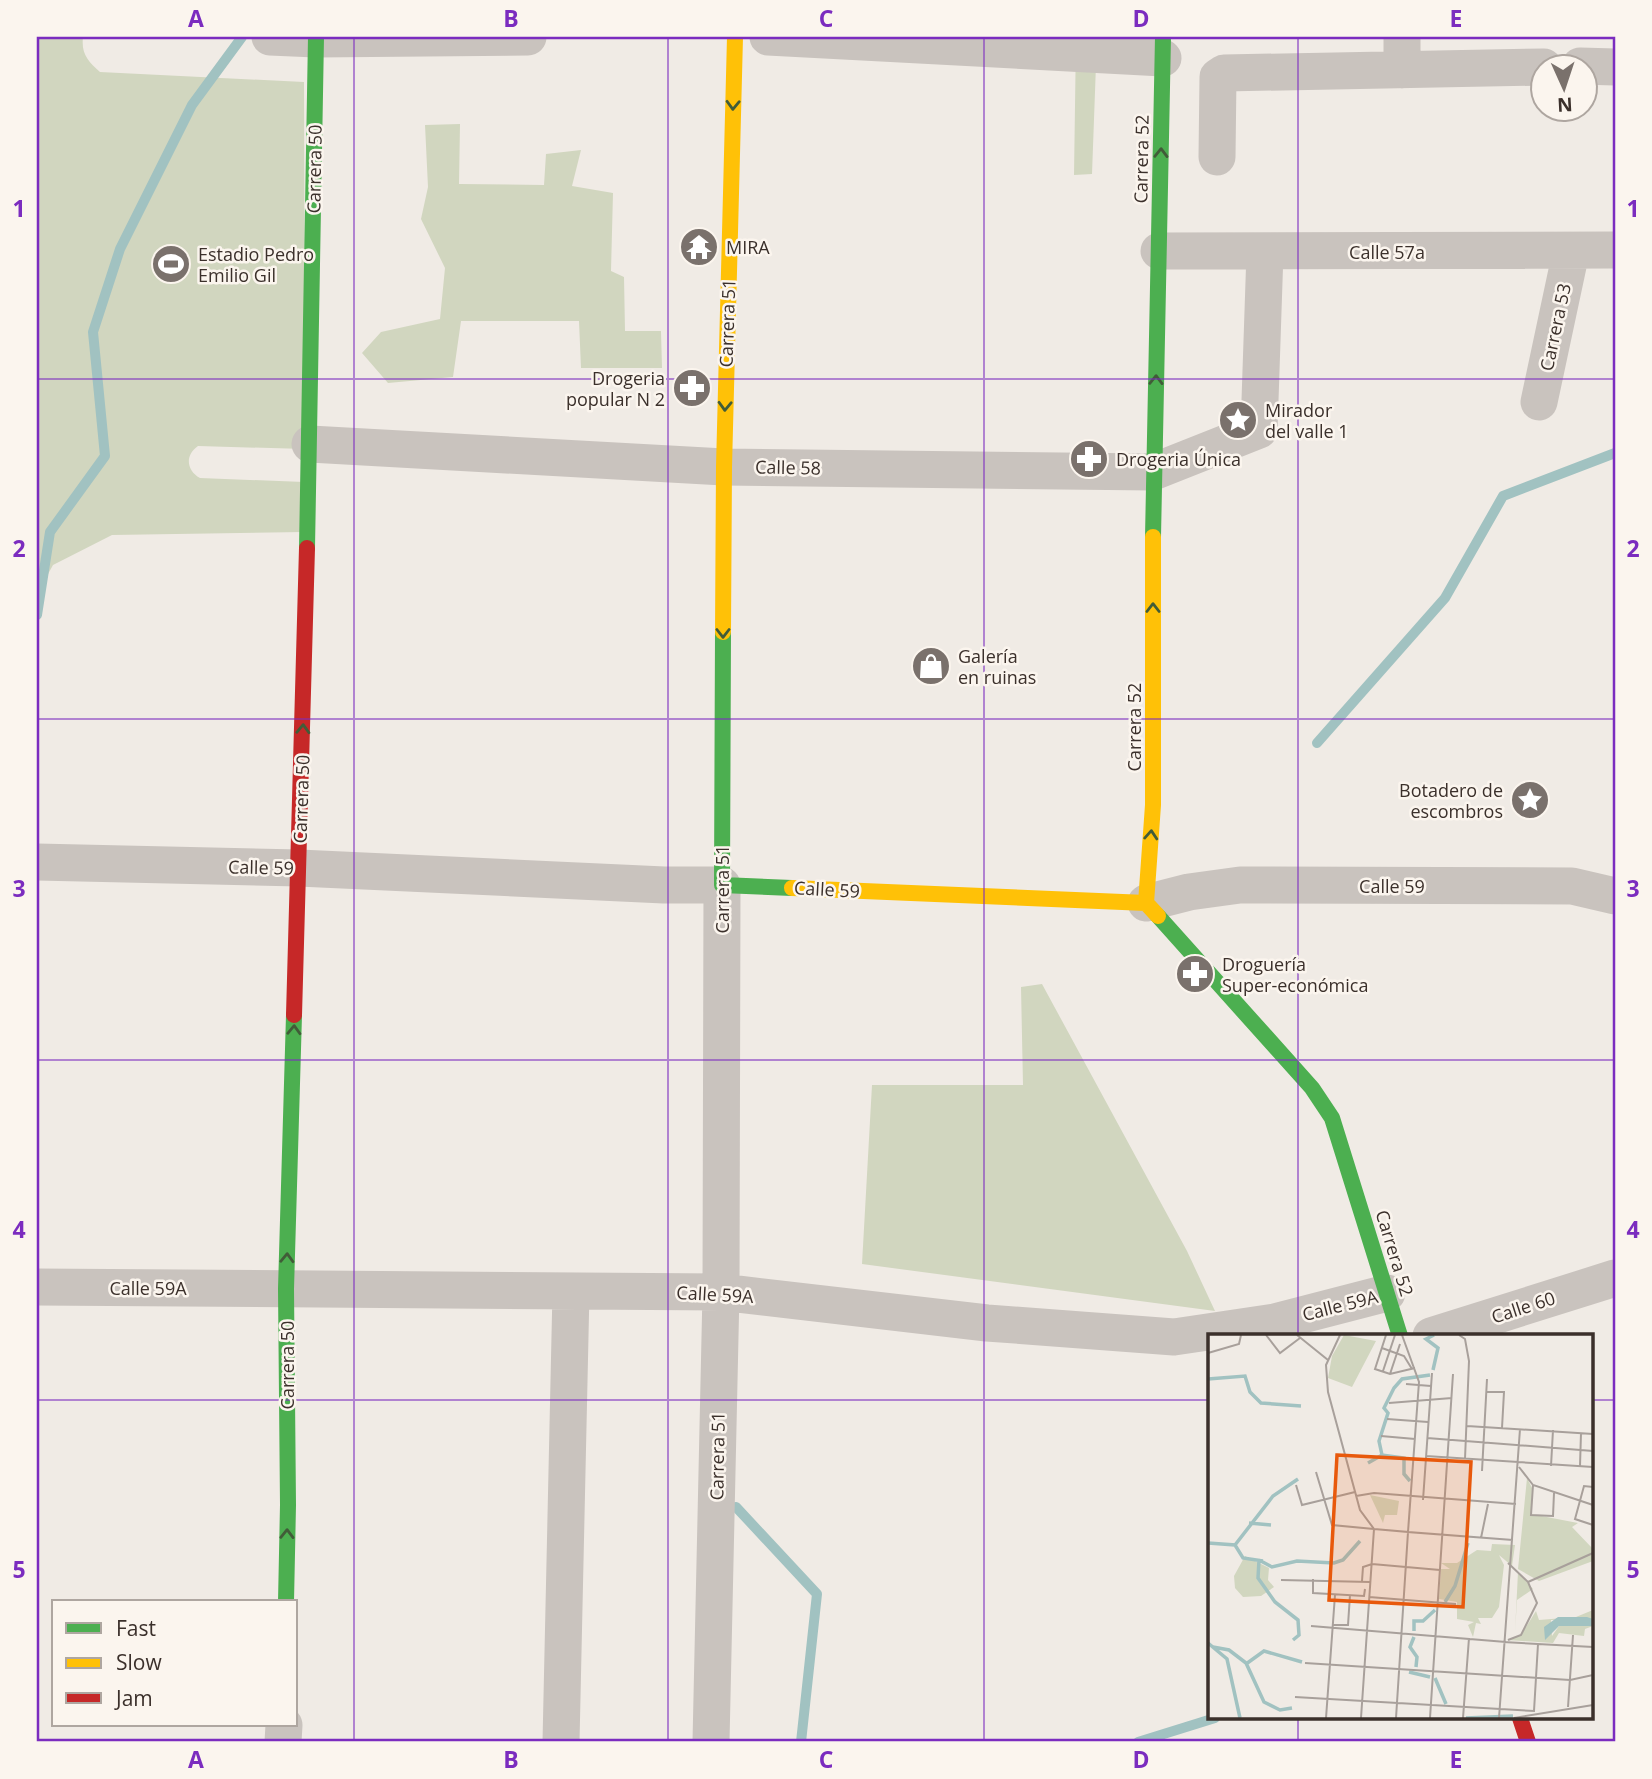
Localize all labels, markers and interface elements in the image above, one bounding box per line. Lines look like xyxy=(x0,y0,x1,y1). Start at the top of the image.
text: A xyxy=(188,2,204,34)
text: B xyxy=(503,2,519,34)
text: C xyxy=(819,2,833,34)
text: D xyxy=(1132,2,1150,34)
text: E xyxy=(1450,2,1462,34)
north arrow xyxy=(1530,52,1600,122)
text: N xyxy=(1556,92,1573,118)
one-way arrow xyxy=(726,100,741,111)
street label: Carrera 52 xyxy=(1128,114,1154,204)
street label: Carrera 50 xyxy=(301,124,327,214)
one-way arrow xyxy=(1153,147,1168,158)
text: 1 xyxy=(12,192,26,224)
text: 1 xyxy=(1626,192,1640,224)
temple icon: MIRA xyxy=(678,226,720,268)
place label: MIRA xyxy=(726,235,770,259)
street label: Calle 57a xyxy=(1349,240,1425,264)
place label: Estadio Pedro Emilio Gil xyxy=(198,242,314,287)
sports icon: Estadio Pedro Emilio Gil xyxy=(150,243,192,285)
street label: Carrera 51 xyxy=(713,278,741,368)
street label: Carrera 53 xyxy=(1534,281,1576,373)
place label: Drogeria popular N 2 xyxy=(566,366,665,411)
pharmacy icon: Drogeria popular N 2 xyxy=(671,367,713,409)
one-way arrow xyxy=(1148,374,1163,385)
place label: Mirador del valle 1 xyxy=(1265,398,1349,443)
place icon: Mirador del valle 1 xyxy=(1217,399,1259,441)
one-way arrow xyxy=(718,401,733,412)
pharmacy icon: Drogeria Única xyxy=(1068,438,1110,480)
place label: Drogeria Única xyxy=(1116,447,1241,471)
street label: Calle 58 xyxy=(755,454,821,480)
text: 2 xyxy=(12,532,26,564)
text: 2 xyxy=(1626,532,1640,564)
one-way arrow xyxy=(1145,602,1161,612)
one-way arrow xyxy=(715,629,731,639)
place label: Galería en ruinas xyxy=(958,644,1036,689)
shop icon: Galería en ruinas xyxy=(910,645,952,687)
street label: Carrera 52 xyxy=(1122,683,1146,771)
one-way arrow xyxy=(295,724,310,735)
street label: Carrera 50 xyxy=(287,754,315,844)
place label: Botadero de escombros xyxy=(1399,778,1503,823)
place icon: Botadero de escombros xyxy=(1509,779,1551,821)
one-way arrow xyxy=(1143,829,1158,840)
street label: Carrera 51 xyxy=(710,845,734,933)
street label: Calle 59 xyxy=(228,854,294,880)
text: 3 xyxy=(12,872,26,904)
text: 3 xyxy=(1626,872,1640,904)
street label: Calle 59 xyxy=(1359,874,1425,898)
street label: Calle 59 xyxy=(794,875,860,903)
place label: Droguería Super-económica xyxy=(1222,952,1368,997)
pharmacy icon: Droguería Super-económica xyxy=(1174,953,1216,995)
one-way arrow xyxy=(286,1024,302,1035)
street label: Carrera 52 xyxy=(1371,1207,1419,1299)
text: 4 xyxy=(12,1213,26,1245)
text: 4 xyxy=(1626,1213,1640,1245)
one-way arrow xyxy=(280,1252,295,1263)
street label: Calle 59A xyxy=(109,1276,187,1300)
street label: Calle 59A xyxy=(676,1280,755,1308)
street label: Calle 59A xyxy=(1300,1284,1381,1326)
street label: Calle 60 xyxy=(1488,1285,1558,1329)
street label: Carrera 50 xyxy=(275,1321,299,1409)
inset map xyxy=(1208,1334,1592,1720)
street label: Carrera 51 xyxy=(704,1411,730,1501)
one-way arrow xyxy=(280,1528,295,1539)
text: 5 xyxy=(12,1553,26,1585)
text: 5 xyxy=(1626,1553,1640,1585)
legend xyxy=(52,1600,298,1726)
text: Fast xyxy=(116,1614,156,1642)
text: Slow xyxy=(116,1648,162,1676)
text: Jam xyxy=(114,1684,153,1712)
text: A xyxy=(188,1743,204,1775)
text: B xyxy=(503,1743,519,1775)
text: C xyxy=(819,1743,833,1775)
text: D xyxy=(1132,1743,1150,1775)
text: E xyxy=(1450,1743,1462,1775)

